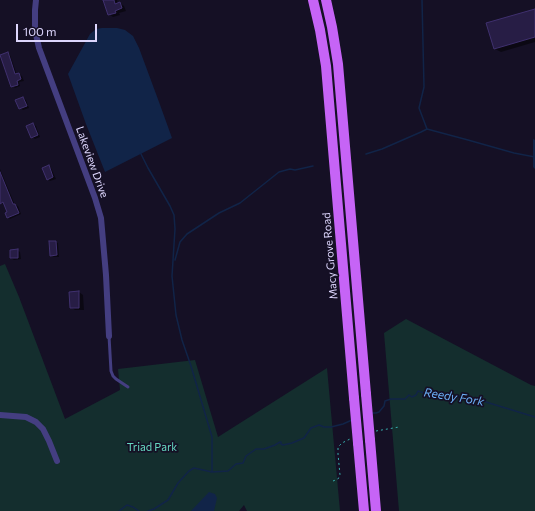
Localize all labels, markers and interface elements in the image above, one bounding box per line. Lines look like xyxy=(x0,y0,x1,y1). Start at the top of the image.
scale bar xyxy=(18,16,99,42)
text: 100 m xyxy=(23,24,57,38)
street label: Lakeview Drive xyxy=(73,124,111,200)
street label: Macy Grove Road xyxy=(320,212,340,300)
water label: Reedy Fork xyxy=(423,385,485,409)
park label: Triad Park xyxy=(127,440,177,454)

